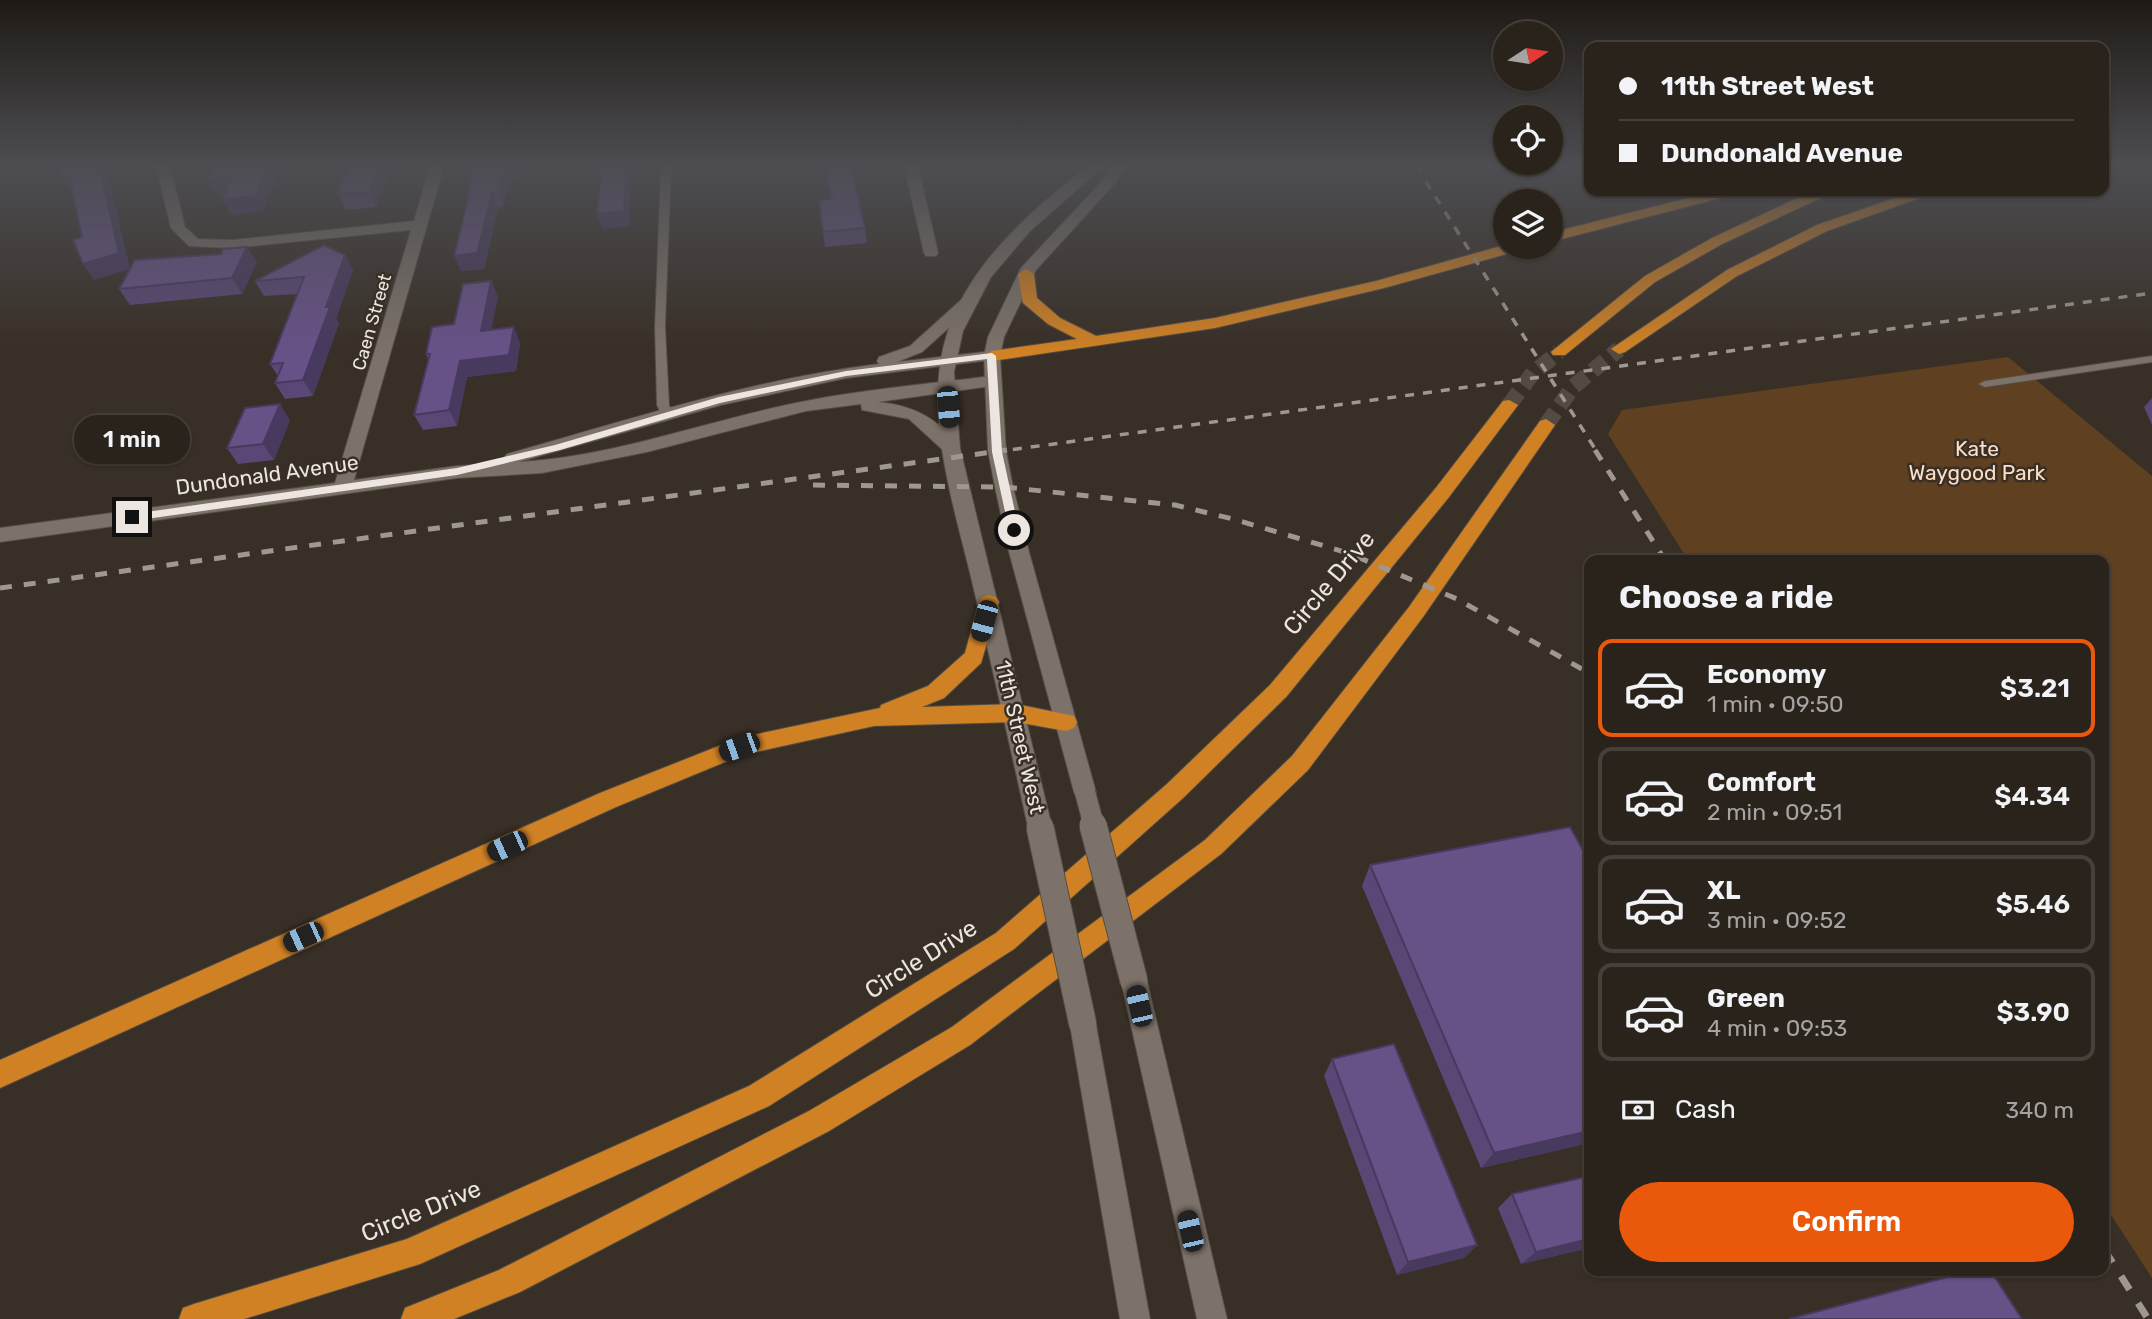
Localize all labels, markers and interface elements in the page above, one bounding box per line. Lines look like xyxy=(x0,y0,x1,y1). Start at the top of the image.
north arrow xyxy=(1493,21,1563,91)
map controls xyxy=(1493,21,1563,259)
text: 11th Street West xyxy=(1661,71,1874,102)
button: locate xyxy=(1493,105,1563,175)
text: Dundonald Avenue xyxy=(1661,138,1903,169)
button: layers xyxy=(1493,189,1563,259)
street label: Caen Street xyxy=(348,271,396,373)
car xyxy=(936,385,961,429)
callout: 1 min xyxy=(74,416,190,464)
text: 1 min xyxy=(103,425,161,453)
park label: Kate Waygood Park xyxy=(1909,436,2046,485)
street label: Dundonald Avenue xyxy=(174,449,360,500)
route end xyxy=(116,501,148,533)
route start xyxy=(998,514,1030,546)
street label: Circle Drive xyxy=(1278,525,1380,641)
text: Choose a ride xyxy=(1619,578,1833,616)
car xyxy=(969,598,1000,644)
icon: car xyxy=(1623,657,1686,720)
street label: 11th Street West xyxy=(991,658,1050,816)
text: Economy xyxy=(1707,659,1826,690)
text: $3.21 xyxy=(2000,673,2070,704)
text: 1 min · 09:50 xyxy=(1707,690,1844,718)
car xyxy=(716,730,763,764)
icon: car xyxy=(1623,765,1686,828)
text: Comfort xyxy=(1707,767,1816,798)
text: $4.34 xyxy=(1995,781,2070,812)
text: 2 min · 09:51 xyxy=(1707,798,1842,826)
car xyxy=(484,828,531,864)
icon: car xyxy=(1623,873,1686,936)
text: XL xyxy=(1707,875,1740,906)
text: $5.46 xyxy=(1996,889,2070,920)
text: 3 min · 09:52 xyxy=(1707,906,1847,934)
street label: Circle Drive xyxy=(860,914,982,1004)
car xyxy=(280,919,327,955)
icon: car xyxy=(1623,981,1686,1044)
car xyxy=(1125,983,1154,1029)
text: Green xyxy=(1707,983,1785,1014)
text: $3.90 xyxy=(1996,997,2070,1028)
text: 4 min · 09:53 xyxy=(1707,1014,1847,1042)
icon: cash xyxy=(1619,1091,1657,1129)
text: Cash xyxy=(1675,1094,1736,1125)
text: 340 m xyxy=(2005,1096,2074,1124)
street label: Circle Drive xyxy=(357,1174,485,1248)
button: Confirm xyxy=(1619,1182,2074,1262)
car xyxy=(1176,1208,1205,1254)

